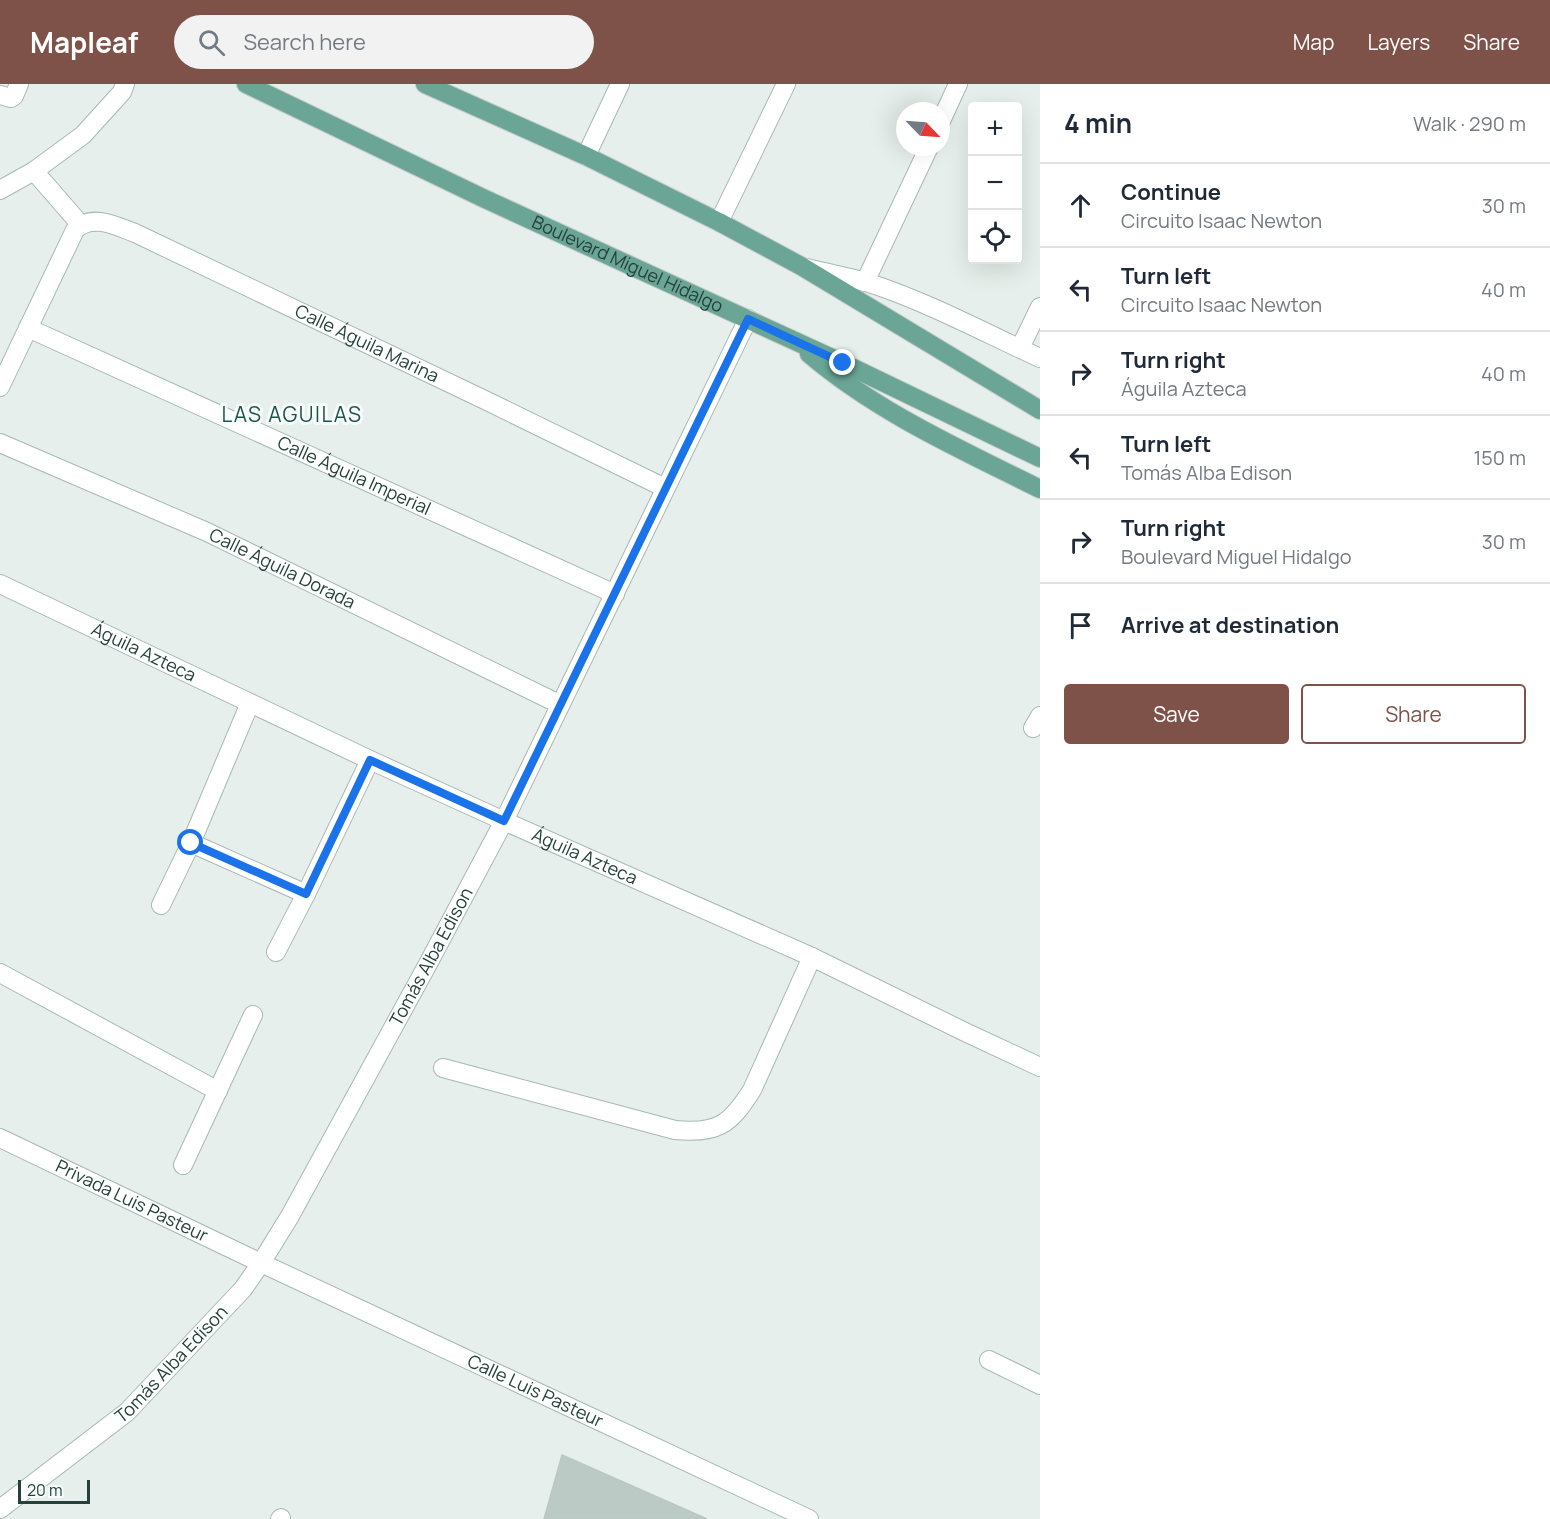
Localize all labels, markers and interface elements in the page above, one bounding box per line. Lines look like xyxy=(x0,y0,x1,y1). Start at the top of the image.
search box xyxy=(174,15,594,69)
text: Mapleaf xyxy=(30,23,138,61)
icon: search xyxy=(195,26,228,59)
text: Search here xyxy=(243,27,366,57)
text: Map xyxy=(1293,28,1334,56)
text: Layers xyxy=(1367,28,1430,56)
text: Share xyxy=(1463,28,1520,56)
north arrow xyxy=(896,102,950,156)
map controls xyxy=(968,102,1022,264)
button: + xyxy=(968,102,1022,156)
text: 4 min xyxy=(1064,105,1132,141)
text: Walk · 290 m xyxy=(1413,110,1526,137)
button: − xyxy=(968,156,1022,210)
text: Continue xyxy=(1121,177,1221,207)
icon: ahead xyxy=(1064,189,1097,222)
text: 30 m xyxy=(1482,192,1526,219)
text: Circuito Isaac Newton xyxy=(1121,207,1322,234)
street label: Boulevard Miguel Hidalgo xyxy=(529,209,727,318)
button: locate xyxy=(968,210,1022,264)
text: Turn left xyxy=(1121,261,1211,291)
icon: left xyxy=(1064,273,1097,306)
text: 40 m xyxy=(1481,276,1526,303)
text: Circuito Isaac Newton xyxy=(1121,291,1322,318)
street label: Calle Águila Marina xyxy=(291,298,443,387)
text: Turn right xyxy=(1121,345,1226,375)
route end xyxy=(829,349,855,375)
icon: right xyxy=(1064,357,1097,390)
text: 40 m xyxy=(1481,360,1526,387)
text: Águila Azteca xyxy=(1121,375,1247,402)
district label: LAS AGUILAS xyxy=(221,400,363,428)
text: Turn left xyxy=(1121,429,1211,459)
street label: Calle Águila Imperial xyxy=(274,430,435,520)
icon: left xyxy=(1064,441,1097,474)
text: 150 m xyxy=(1473,444,1526,471)
text: Tomás Alba Edison xyxy=(1121,459,1292,486)
text: Turn right xyxy=(1121,513,1226,543)
street label: Calle Águila Dorada xyxy=(206,522,360,614)
icon: right xyxy=(1064,525,1097,558)
text: 30 m xyxy=(1482,528,1526,555)
text: Boulevard Miguel Hidalgo xyxy=(1121,543,1352,570)
icon: arrive xyxy=(1064,609,1097,642)
text: Arrive at destination xyxy=(1121,610,1339,640)
street label: Águila Azteca xyxy=(88,616,200,687)
button: Save xyxy=(1064,684,1289,744)
button: Share xyxy=(1301,684,1526,744)
street label: Águila Azteca xyxy=(528,822,641,889)
route start xyxy=(177,829,203,855)
street label: Tomás Alba Edison xyxy=(383,883,478,1030)
street label: Privada Luis Pasteur xyxy=(52,1153,213,1247)
street label: Tomás Alba Edison xyxy=(110,1300,233,1428)
street label: Calle Luis Pasteur xyxy=(464,1348,608,1432)
scale bar xyxy=(18,1477,90,1504)
text: 20 m xyxy=(27,1479,63,1501)

